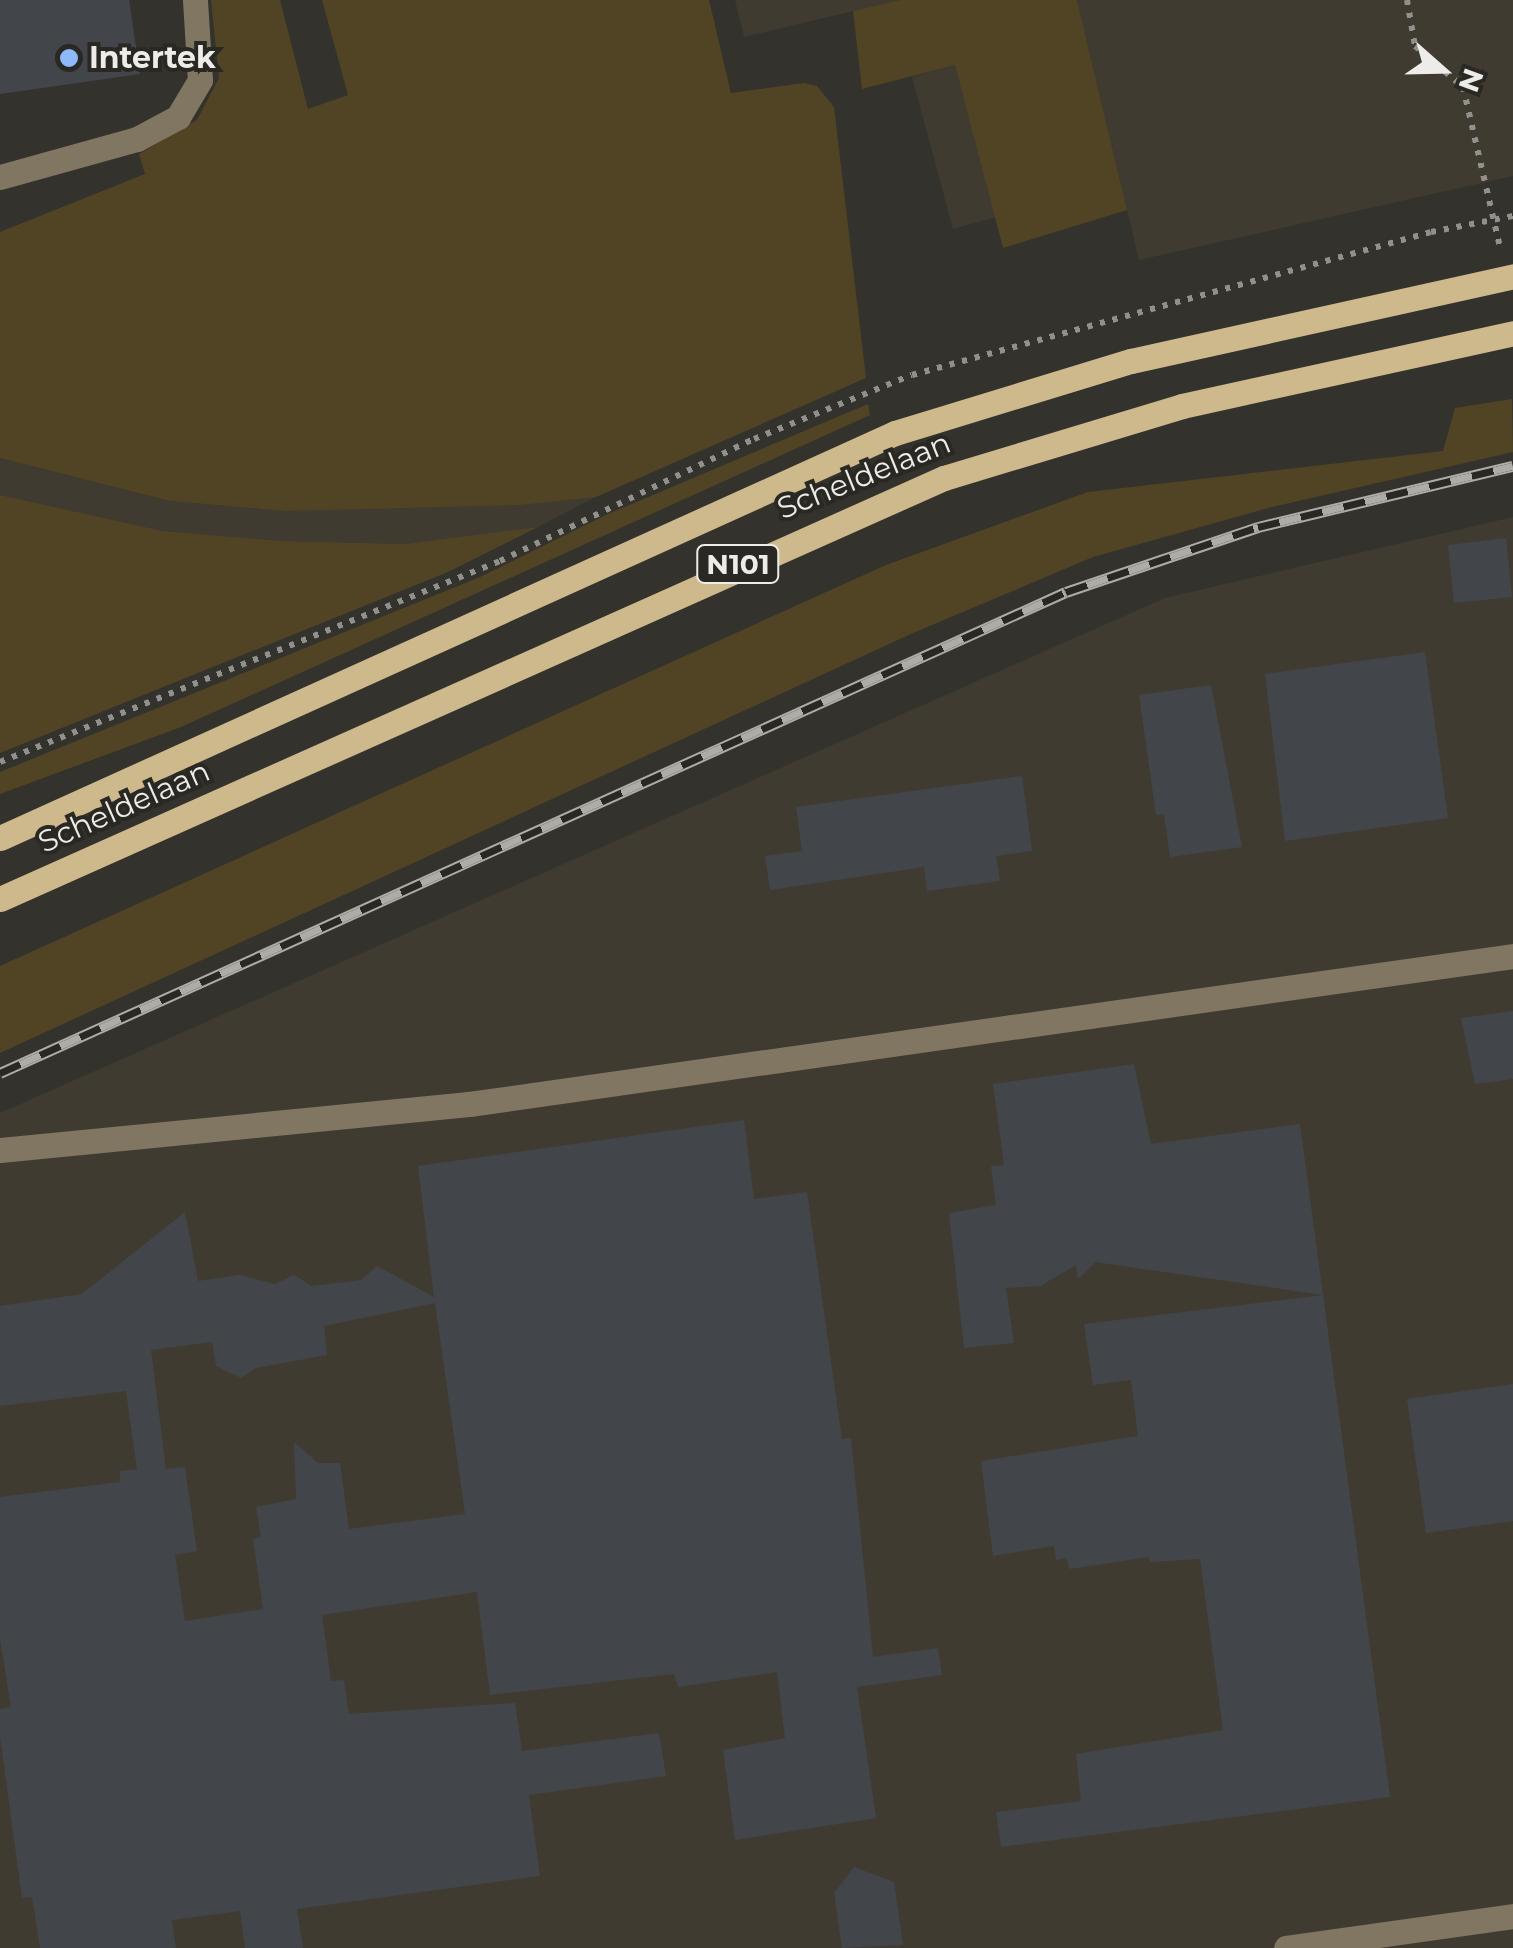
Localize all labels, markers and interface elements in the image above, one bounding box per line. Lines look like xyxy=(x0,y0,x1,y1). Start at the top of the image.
north arrow xyxy=(1393,20,1493,120)
place label: Intertek xyxy=(89,40,216,76)
marker: Intertek xyxy=(58,47,80,69)
text: N xyxy=(1451,64,1491,97)
street label: Scheldelaan xyxy=(772,425,956,527)
road number: N101 xyxy=(696,541,780,587)
street label: Scheldelaan xyxy=(33,753,215,861)

